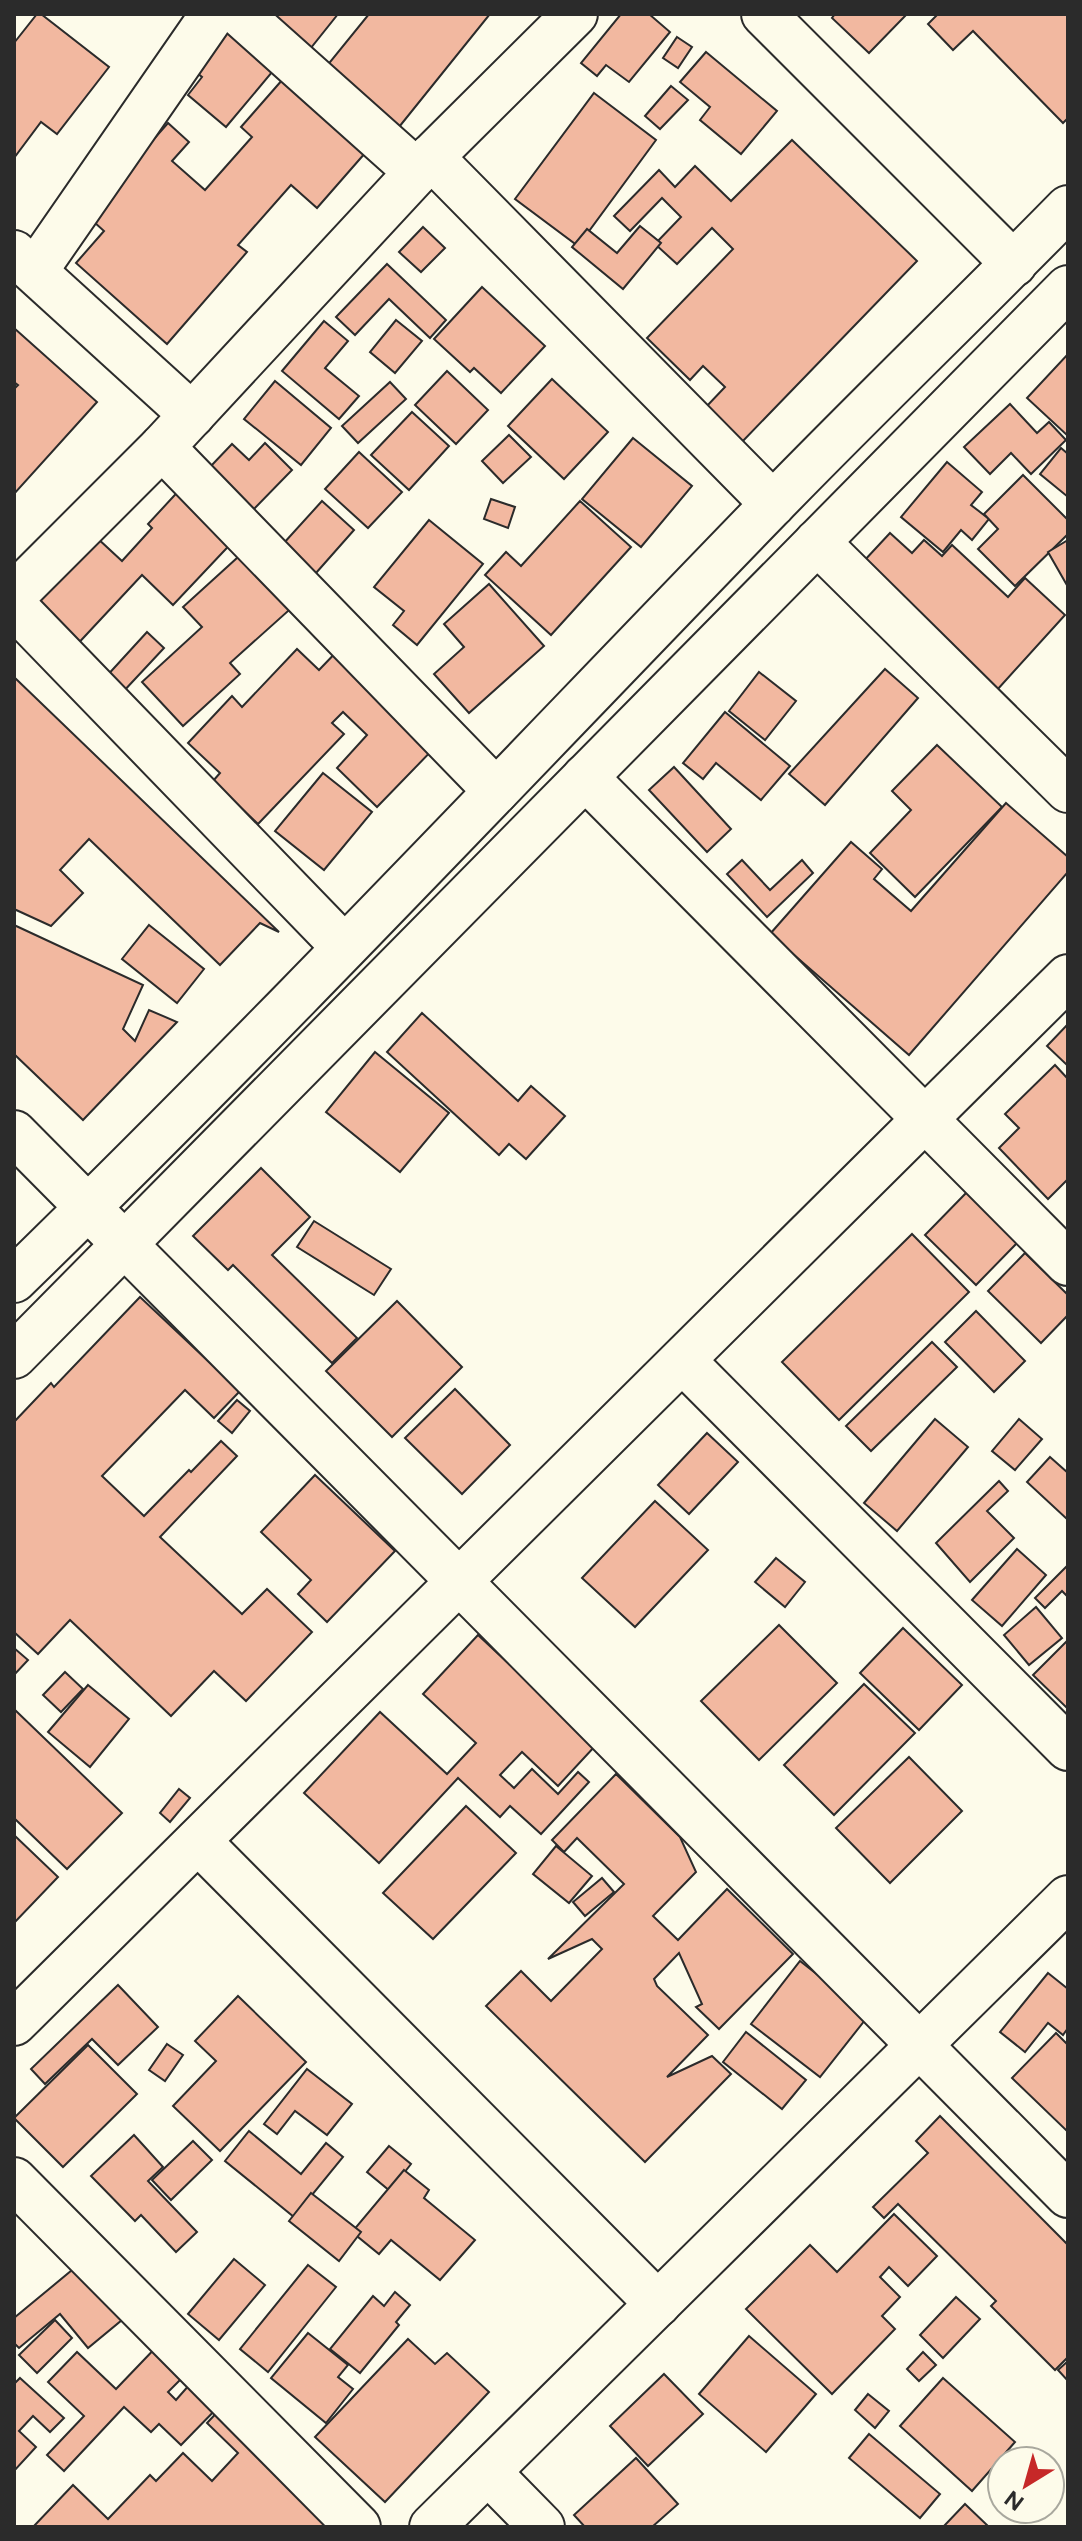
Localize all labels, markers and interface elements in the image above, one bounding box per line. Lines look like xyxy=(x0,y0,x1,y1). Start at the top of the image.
north arrow xyxy=(986,2445,1066,2525)
text: N xyxy=(999,2485,1029,2516)

